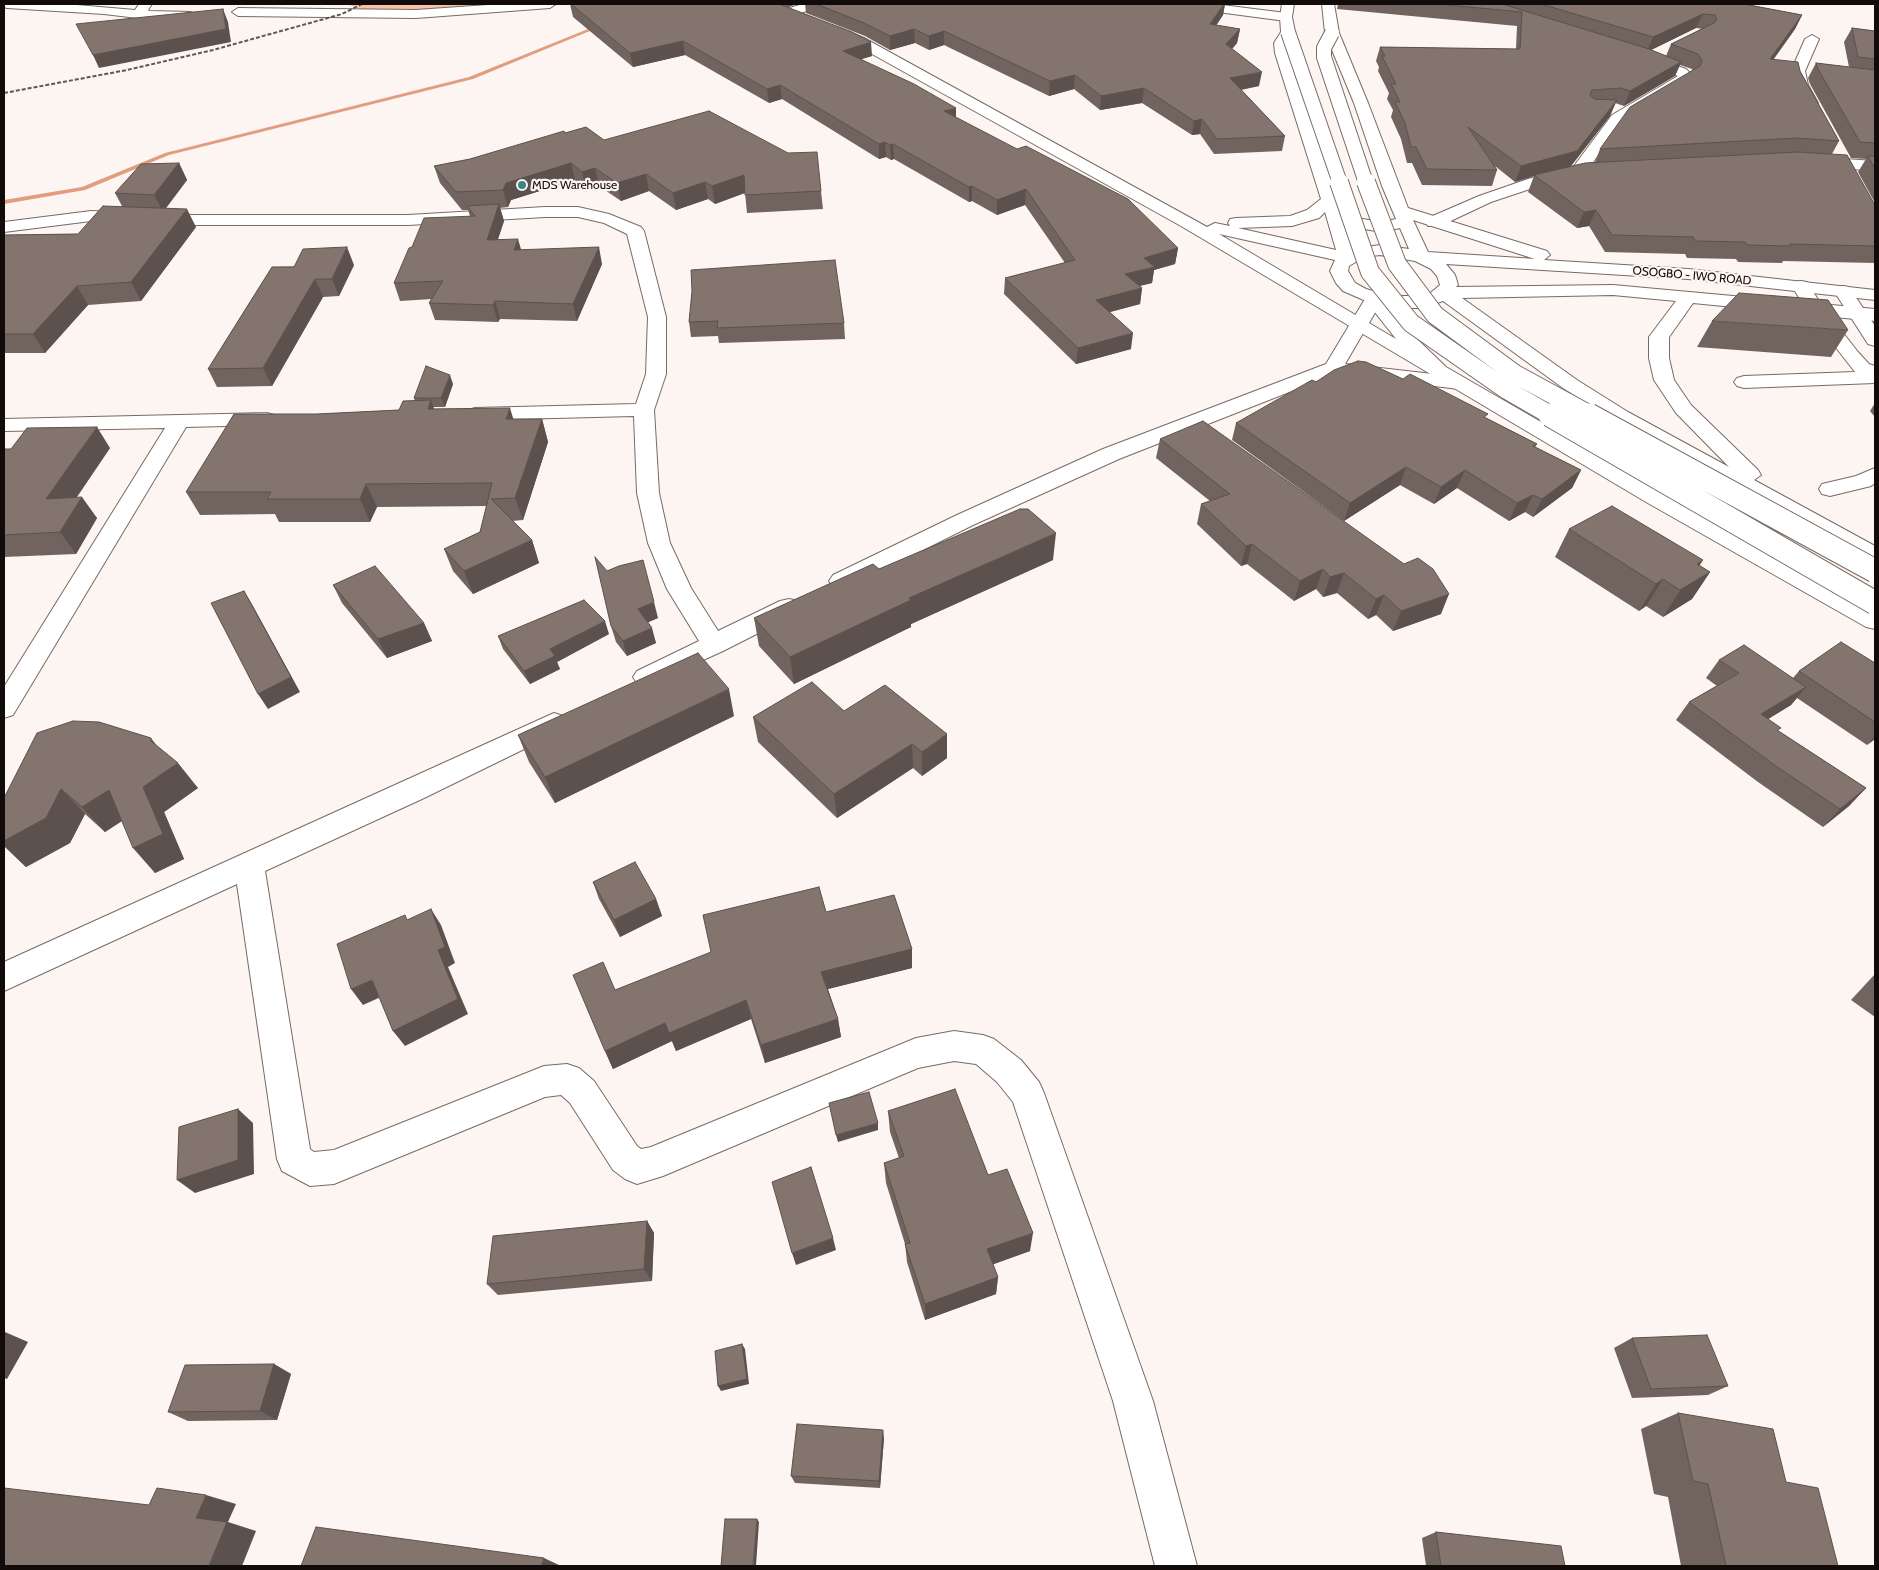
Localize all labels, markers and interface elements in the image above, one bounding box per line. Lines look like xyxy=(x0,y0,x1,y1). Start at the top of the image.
place label: MDS Warehouse xyxy=(532,178,617,192)
marker: MDS Warehouse xyxy=(516,179,528,191)
street label: OSOGBO - IWO ROAD xyxy=(1632,264,1752,288)

